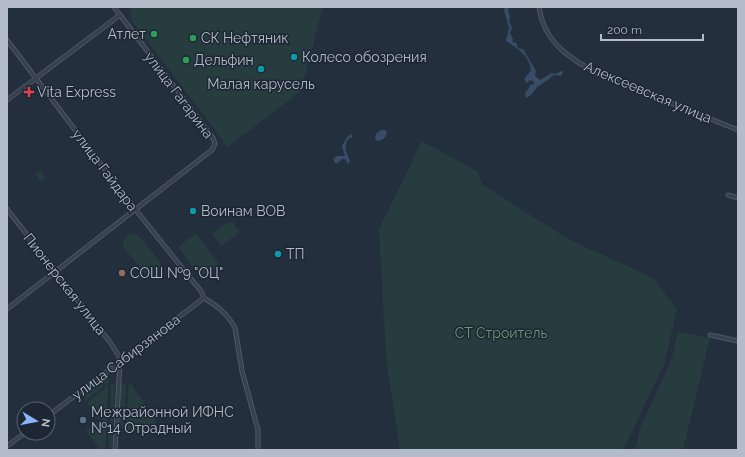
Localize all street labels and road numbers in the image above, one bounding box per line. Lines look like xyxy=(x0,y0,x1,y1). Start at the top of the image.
street label: улица Гагарина xyxy=(141,49,217,141)
street label: Алексеевская улица xyxy=(582,58,714,126)
street label: улица Гайдара xyxy=(69,126,141,214)
street label: Пионерская улица xyxy=(20,230,110,338)
street label: улица Сабирзянова xyxy=(69,311,183,403)

